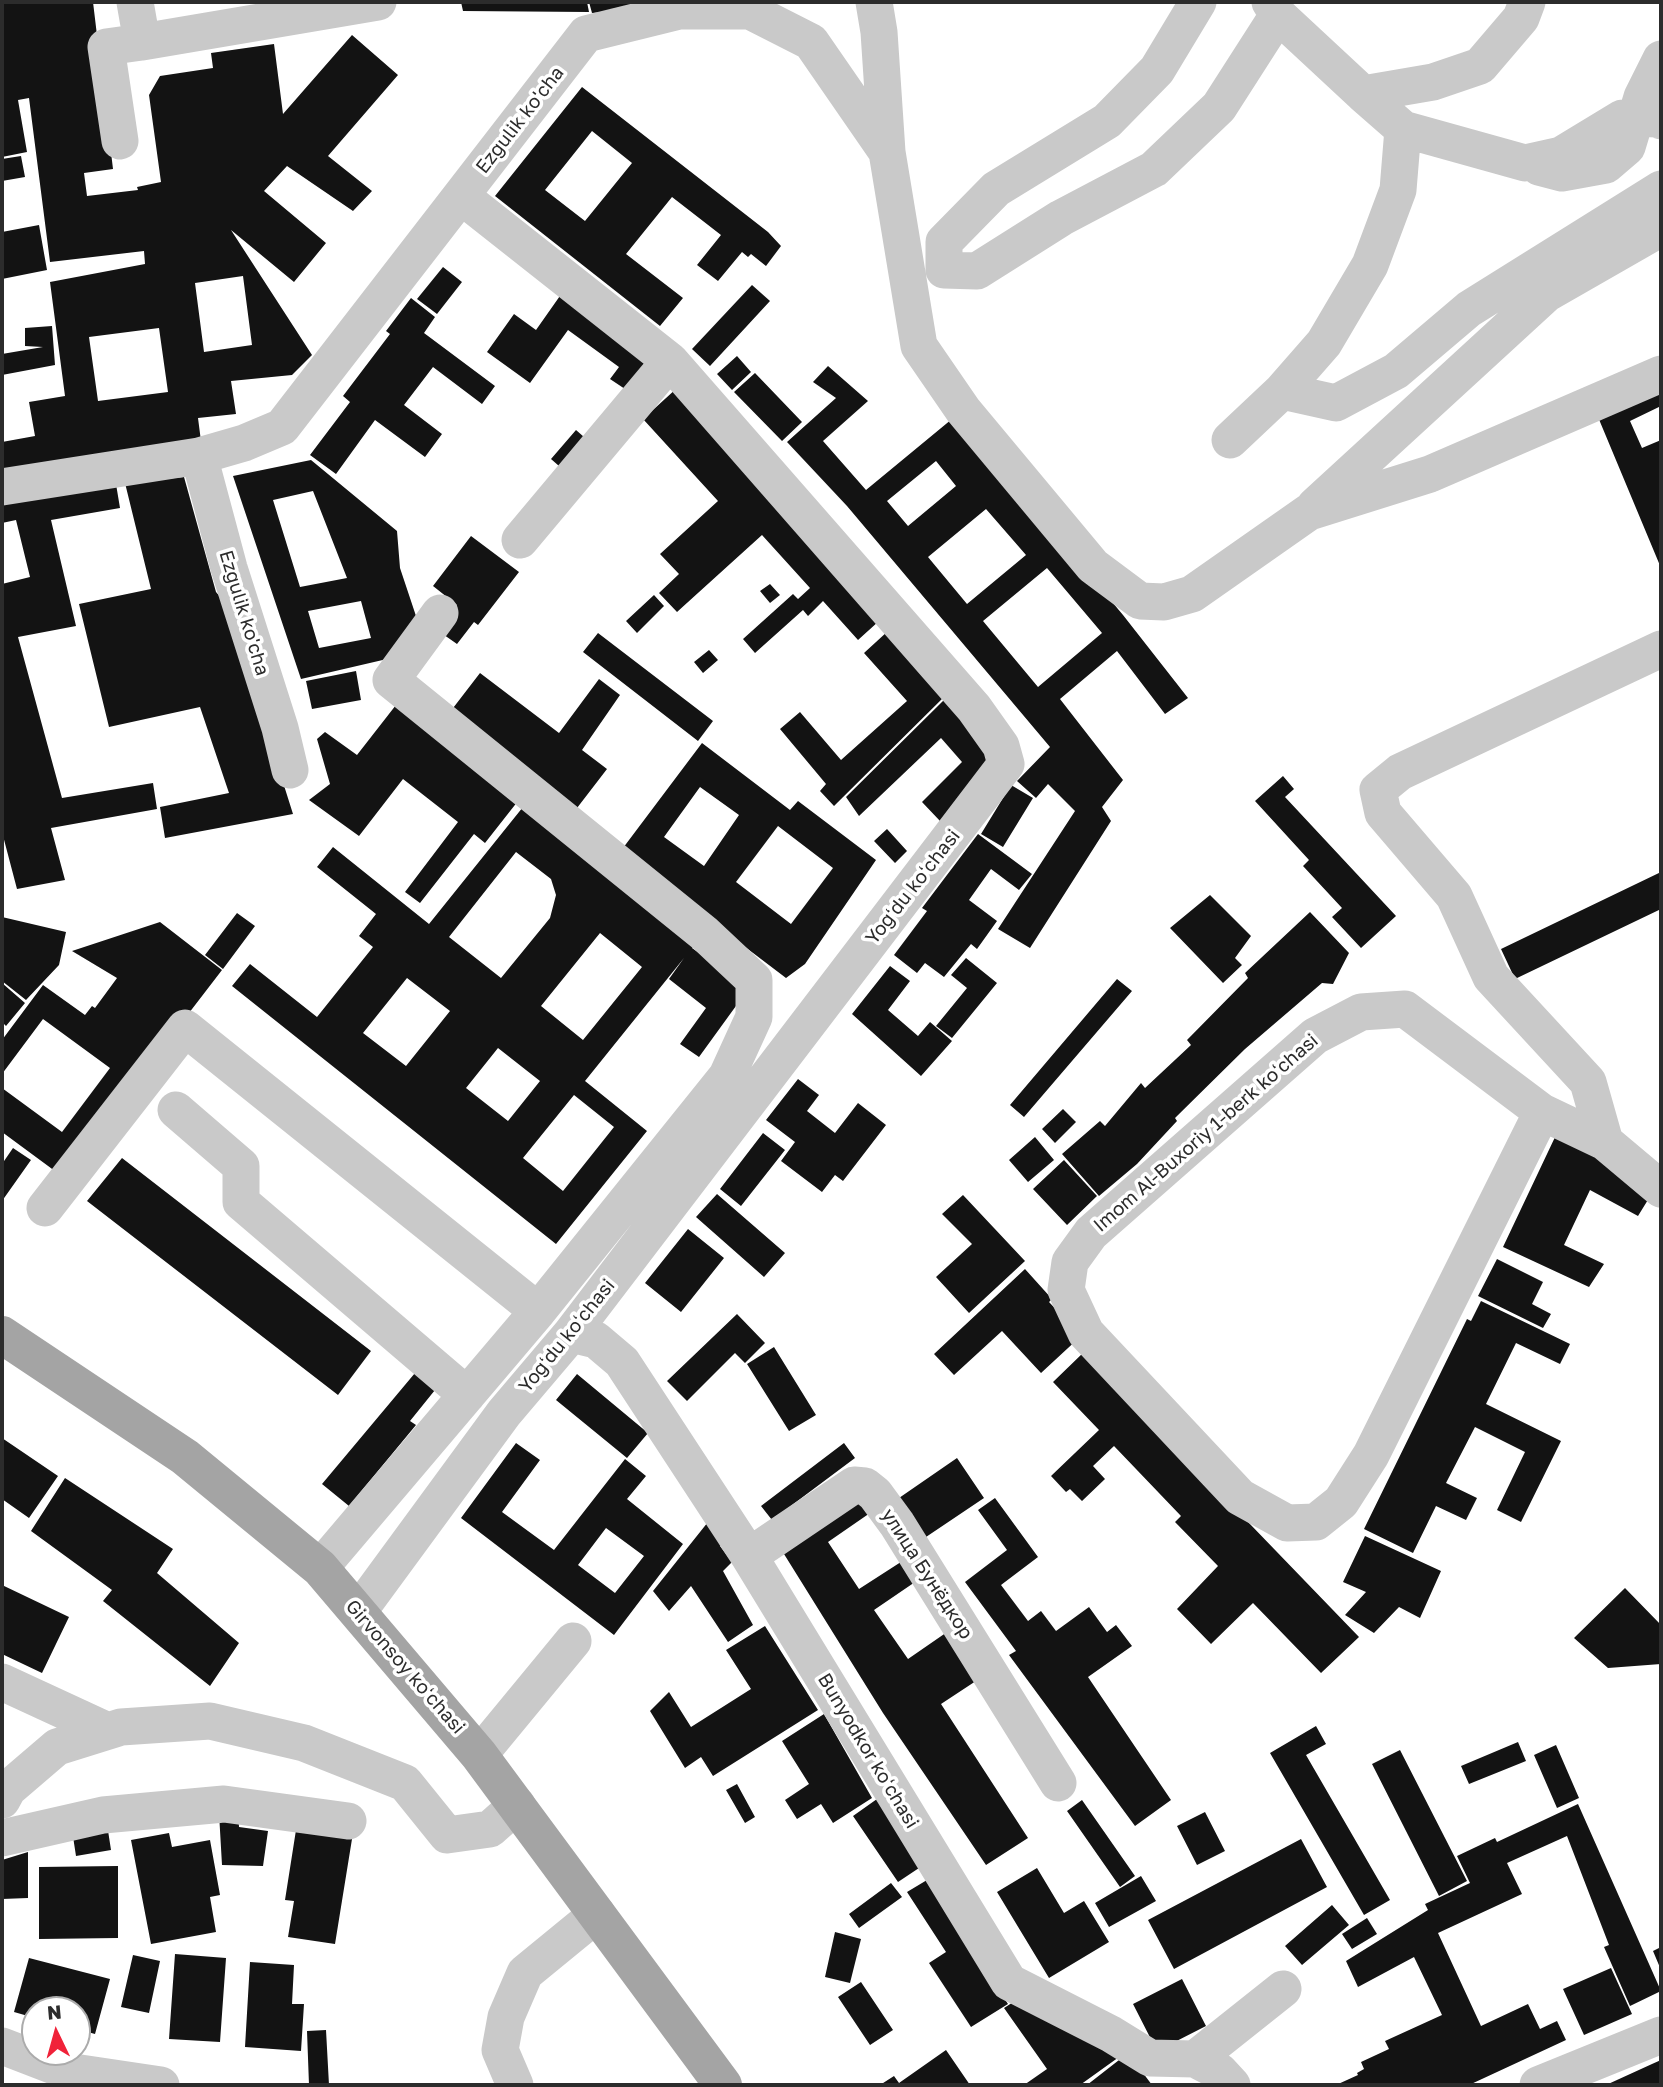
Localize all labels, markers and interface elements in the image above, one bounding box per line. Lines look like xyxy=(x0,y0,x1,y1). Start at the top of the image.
street label: Ezgulik ko'cha xyxy=(471,62,569,178)
street label: Ezgulik ko'cha xyxy=(214,548,274,678)
street label: Yogʻdu koʻchasi xyxy=(861,825,965,949)
street label: Imom Al-Buxoriy 1-berk koʻchasi xyxy=(1089,1029,1323,1237)
street label: Yogʻdu koʻchasi xyxy=(514,1275,620,1397)
street label: улица Бунёдкор xyxy=(876,1505,978,1643)
street label: Girvonsoy koʻchasi xyxy=(341,1595,469,1739)
street label: Bunyodkor koʻchasi xyxy=(813,1669,923,1833)
north arrow xyxy=(21,1996,91,2066)
text: N xyxy=(46,1999,62,2024)

